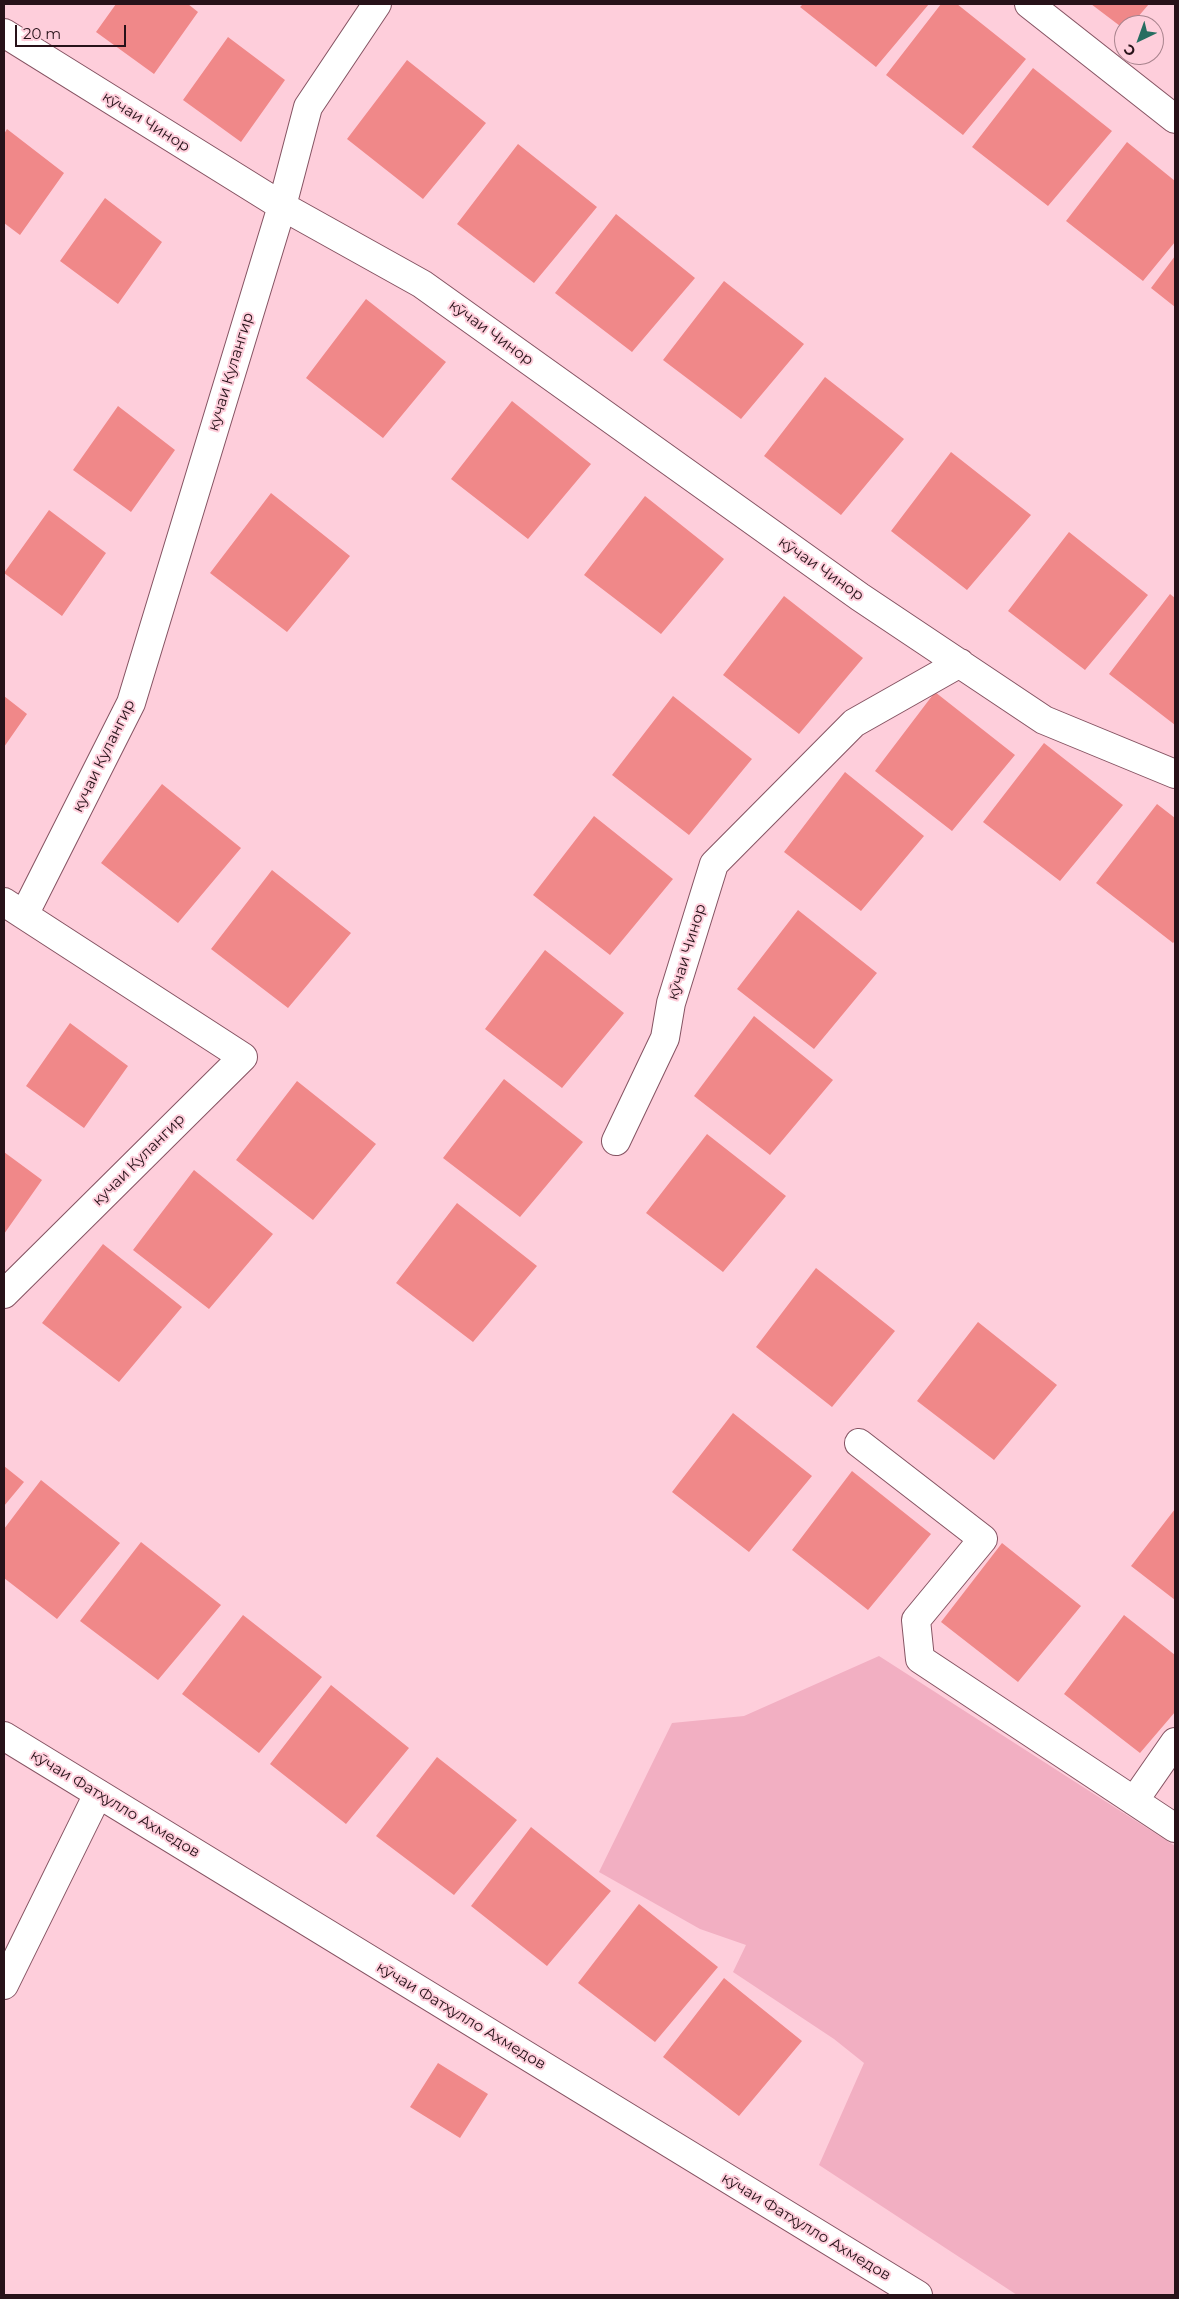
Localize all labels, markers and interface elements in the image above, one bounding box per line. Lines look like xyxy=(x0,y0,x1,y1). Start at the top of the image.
scale bar xyxy=(18,15,129,47)
north arrow xyxy=(1114,15,1164,65)
text: 20 m xyxy=(23,24,61,43)
text: С xyxy=(1120,40,1139,61)
street label: кӯчаи Чинор xyxy=(99,88,193,156)
street label: кӯчаи Чинор xyxy=(445,296,537,370)
street label: кучаи Кулангир xyxy=(204,311,258,433)
street label: кӯчаи Чинор xyxy=(775,533,867,605)
street label: кучаи Кулангир xyxy=(69,697,139,815)
street label: кӯчаи Чинор xyxy=(664,902,710,1002)
street label: кучаи Кулангир xyxy=(89,1110,189,1210)
street label: кӯчаи Фатҳулло Ахмедов xyxy=(27,1746,203,1862)
street label: кӯчаи Фатҳулло Ахмедов xyxy=(373,1958,549,2074)
street label: кӯчаи Фатҳулло Ахмедов xyxy=(718,2169,894,2285)

